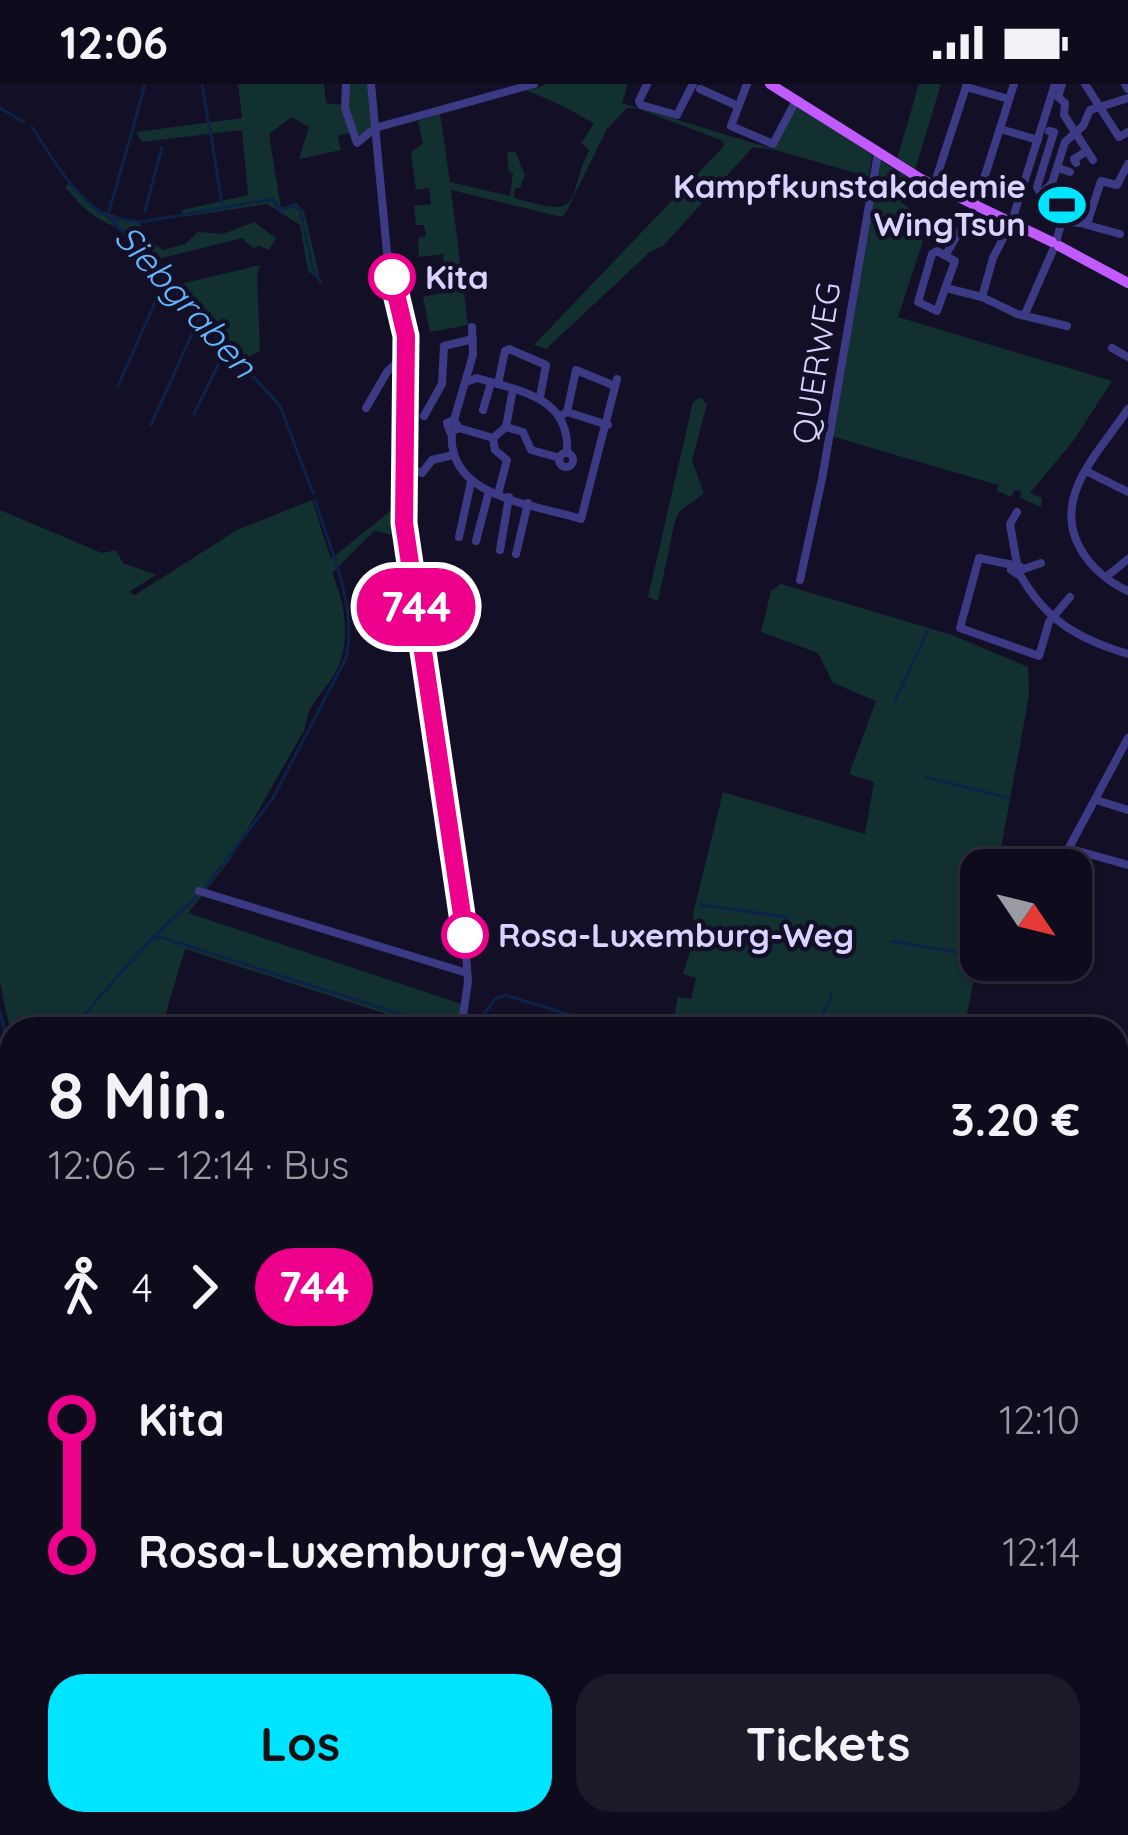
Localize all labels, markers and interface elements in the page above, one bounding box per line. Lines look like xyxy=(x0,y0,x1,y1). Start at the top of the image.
text: 12:06 xyxy=(60,14,168,70)
place label: Kampfkunstakademie WingTsun xyxy=(673,165,1026,244)
sports icon: Kampfkunstakademie WingTsun xyxy=(1037,180,1087,230)
water label: Siebgraben xyxy=(106,215,268,387)
marker: Kita xyxy=(370,255,414,299)
place label: Kita xyxy=(425,256,489,297)
street label: QUERWEG xyxy=(782,279,849,447)
line badge: 744 xyxy=(347,568,485,646)
text: 744 xyxy=(381,580,451,633)
north arrow xyxy=(960,849,1092,981)
map controls xyxy=(960,849,1092,981)
marker: Rosa-Luxemburg-Weg xyxy=(443,913,487,957)
place label: Rosa-Luxemburg-Weg xyxy=(498,914,854,955)
text: 8 Min. xyxy=(48,1053,228,1136)
text: 3.20 € xyxy=(951,1091,1080,1147)
text: 12:06 – 12:14 · Bus xyxy=(48,1140,349,1189)
icon: walk xyxy=(48,1254,114,1320)
icon: forward xyxy=(171,1254,237,1320)
text: 744 xyxy=(279,1260,349,1313)
text: 4 xyxy=(132,1263,153,1312)
text: Kita xyxy=(138,1391,225,1447)
text: 12:10 xyxy=(999,1395,1080,1444)
text: Rosa-Luxemburg-Weg xyxy=(138,1523,623,1579)
text: 12:14 xyxy=(1002,1527,1080,1576)
button: Los xyxy=(48,1674,552,1812)
button: Tickets xyxy=(576,1674,1080,1812)

